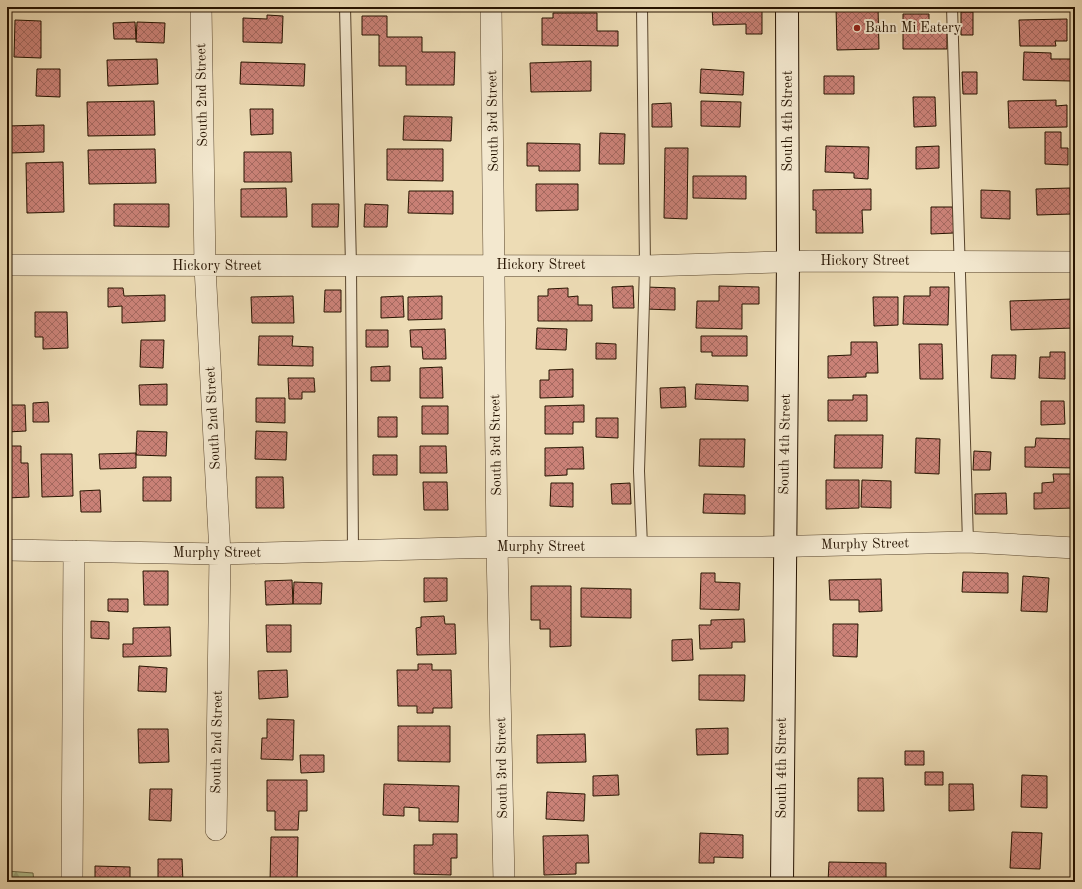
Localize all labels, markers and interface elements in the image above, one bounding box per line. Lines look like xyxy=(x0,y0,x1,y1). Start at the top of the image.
place label: Bahn Mi Eatery xyxy=(865,21,962,35)
marker: Bahn Mi Eatery xyxy=(852,23,862,33)
street label: South 2nd Street xyxy=(194,43,210,147)
street label: South 3rd Street xyxy=(485,70,501,172)
street label: South 4th Street xyxy=(781,70,795,172)
street label: Hickory Street xyxy=(820,254,910,268)
street label: Hickory Street xyxy=(496,258,586,272)
street label: Hickory Street xyxy=(172,259,262,273)
street label: South 2nd Street xyxy=(203,366,223,470)
street label: South 4th Street xyxy=(777,393,793,495)
street label: South 3rd Street xyxy=(488,394,504,496)
street label: Murphy Street xyxy=(821,536,909,552)
street label: Murphy Street xyxy=(497,540,585,554)
street label: Murphy Street xyxy=(173,546,261,560)
street label: South 2nd Street xyxy=(209,690,225,794)
street label: South 3rd Street xyxy=(494,717,510,819)
street label: South 4th Street xyxy=(775,717,789,819)

